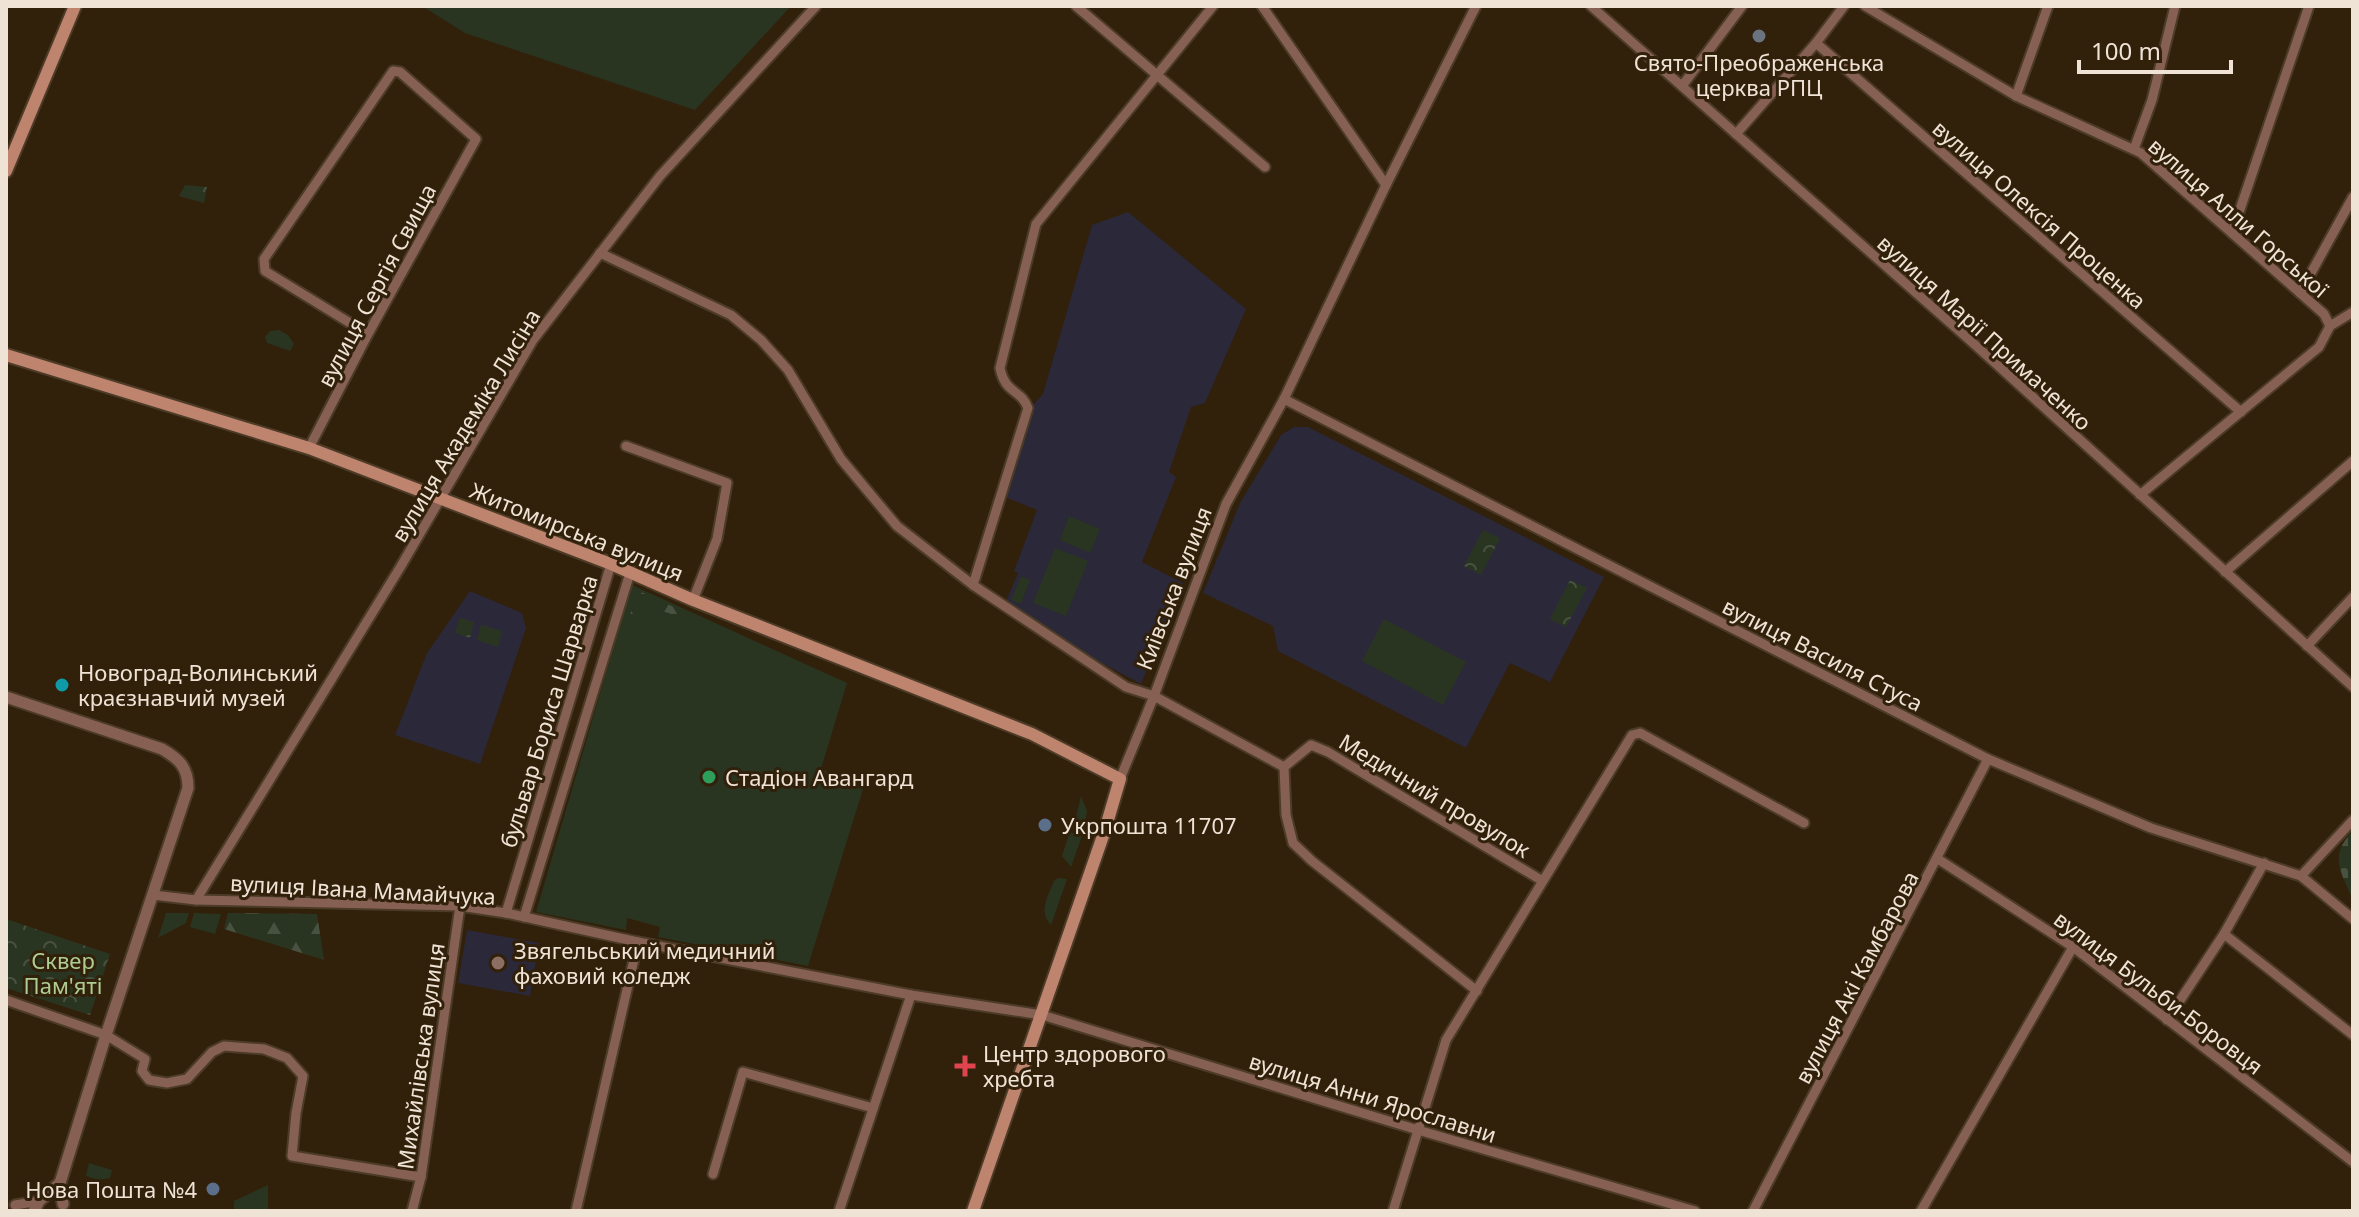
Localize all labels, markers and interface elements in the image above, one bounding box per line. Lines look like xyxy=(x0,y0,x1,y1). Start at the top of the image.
scale bar xyxy=(2079,24,2231,74)
marker: Свято-Преображенська церква РПЦ xyxy=(1750,27,1768,45)
text: 100 m xyxy=(2091,34,2161,67)
place label: Свято-Преображенська церква РПЦ xyxy=(1634,47,1884,102)
street label: вулиця Олексія Проценка xyxy=(1927,113,2153,315)
street label: вулиця Алли Горської xyxy=(2143,130,2336,304)
street label: вулиця Сергія Свища xyxy=(310,178,442,392)
street label: вулиця Марії Примаченко xyxy=(1871,228,2099,436)
street label: вулиця Академіка Лисіна xyxy=(383,303,547,547)
street label: Житомирська вулиця xyxy=(466,474,688,588)
street label: Київська вулиця xyxy=(1128,502,1218,674)
street label: бульвар Бориса Шарварка xyxy=(492,571,604,851)
street label: вулиця Василя Стуса xyxy=(1718,590,1928,718)
place label: Новоград-Волинський краєзнавчий музей xyxy=(78,657,318,712)
marker: Новоград-Волинський краєзнавчий музей xyxy=(53,676,71,694)
street label: Медичний провулок xyxy=(1334,726,1536,864)
place label: Стадіон Авангард xyxy=(725,762,914,792)
marker: Стадіон Авангард xyxy=(700,768,718,786)
place label: Укрпошта 11707 xyxy=(1061,810,1237,840)
marker: Укрпошта 11707 xyxy=(1036,816,1054,834)
street label: вулиця Акі Камбарова xyxy=(1787,865,1925,1089)
street label: вулиця Івана Мамайчука xyxy=(230,867,496,911)
street label: вулиця Бульби-Боровця xyxy=(2048,903,2270,1081)
place label: Звягельський медичний фаховий коледж xyxy=(514,935,775,990)
street label: Михайлівська вулиця xyxy=(389,941,451,1171)
park label: Сквер Пам'яті xyxy=(24,945,102,1000)
marker: Звягельський медичний фаховий коледж xyxy=(489,954,507,972)
place label: Центр здорового хребта xyxy=(983,1038,1166,1093)
street label: вулиця Анни Ярославни xyxy=(1246,1045,1500,1149)
marker: Центр здорового хребта xyxy=(954,1055,976,1077)
place label: Нова Пошта №4 xyxy=(25,1174,197,1204)
marker: Нова Пошта №4 xyxy=(204,1180,222,1198)

